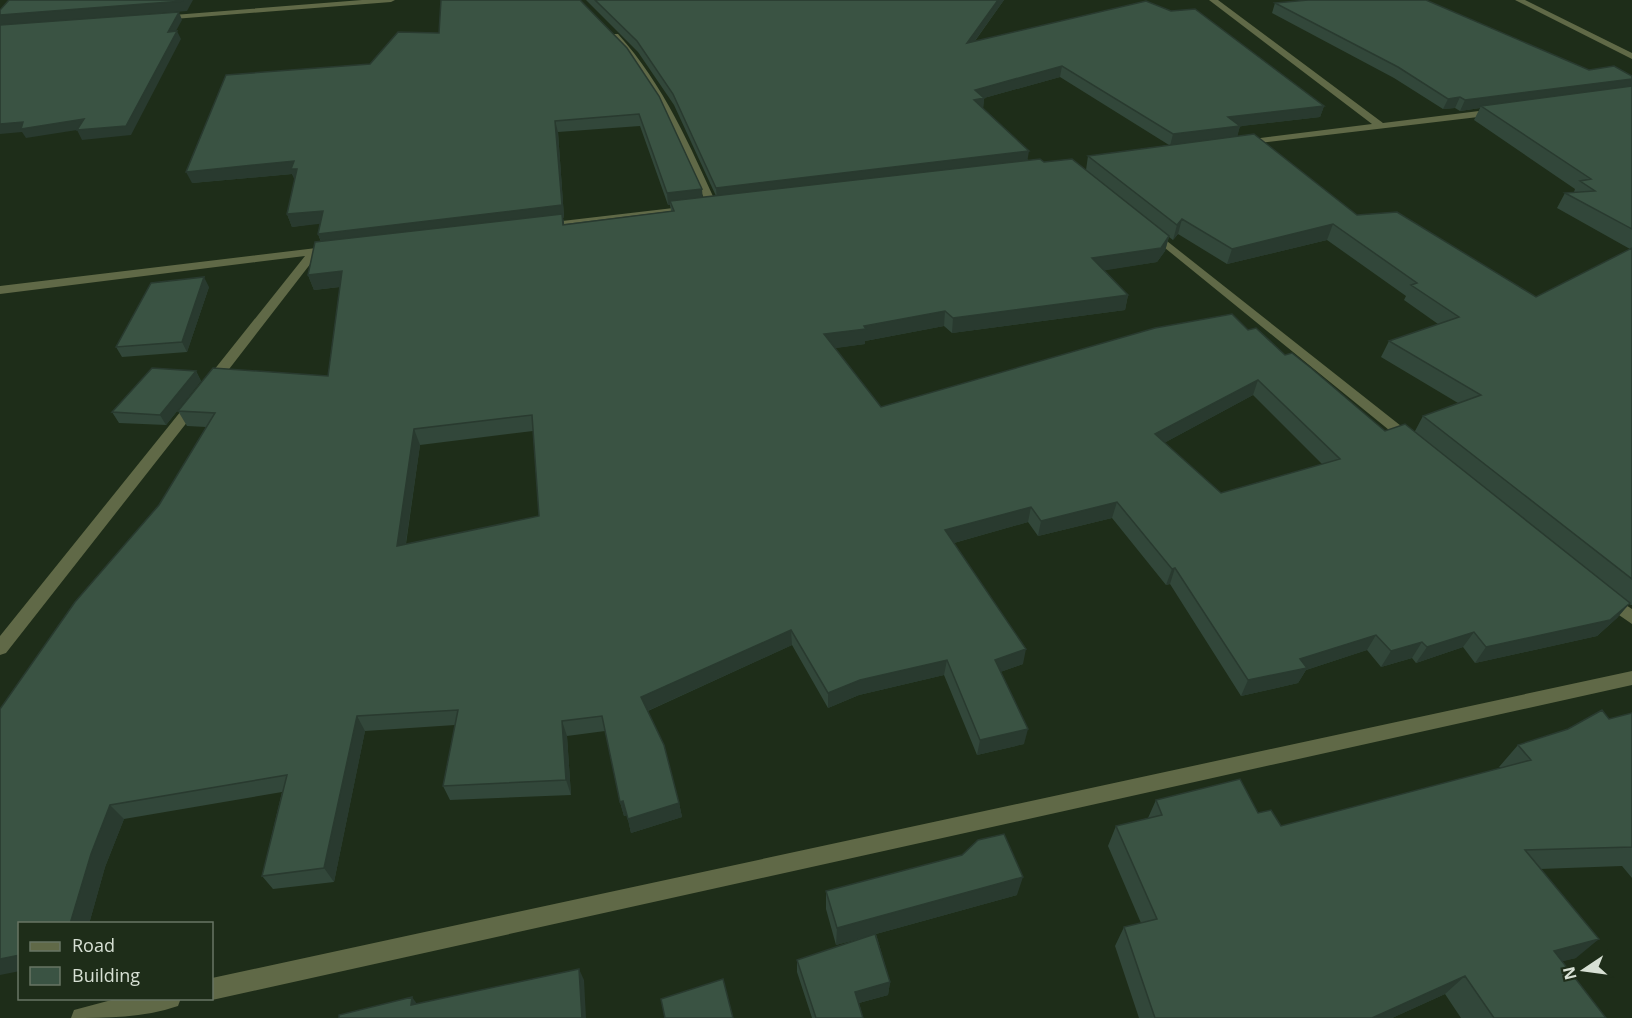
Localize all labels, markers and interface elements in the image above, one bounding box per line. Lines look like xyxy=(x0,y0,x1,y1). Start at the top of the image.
legend xyxy=(18,922,213,1000)
text: Road xyxy=(72,933,115,957)
north arrow xyxy=(1554,940,1614,1000)
text: Building xyxy=(72,963,140,987)
text: N xyxy=(1557,965,1582,982)

